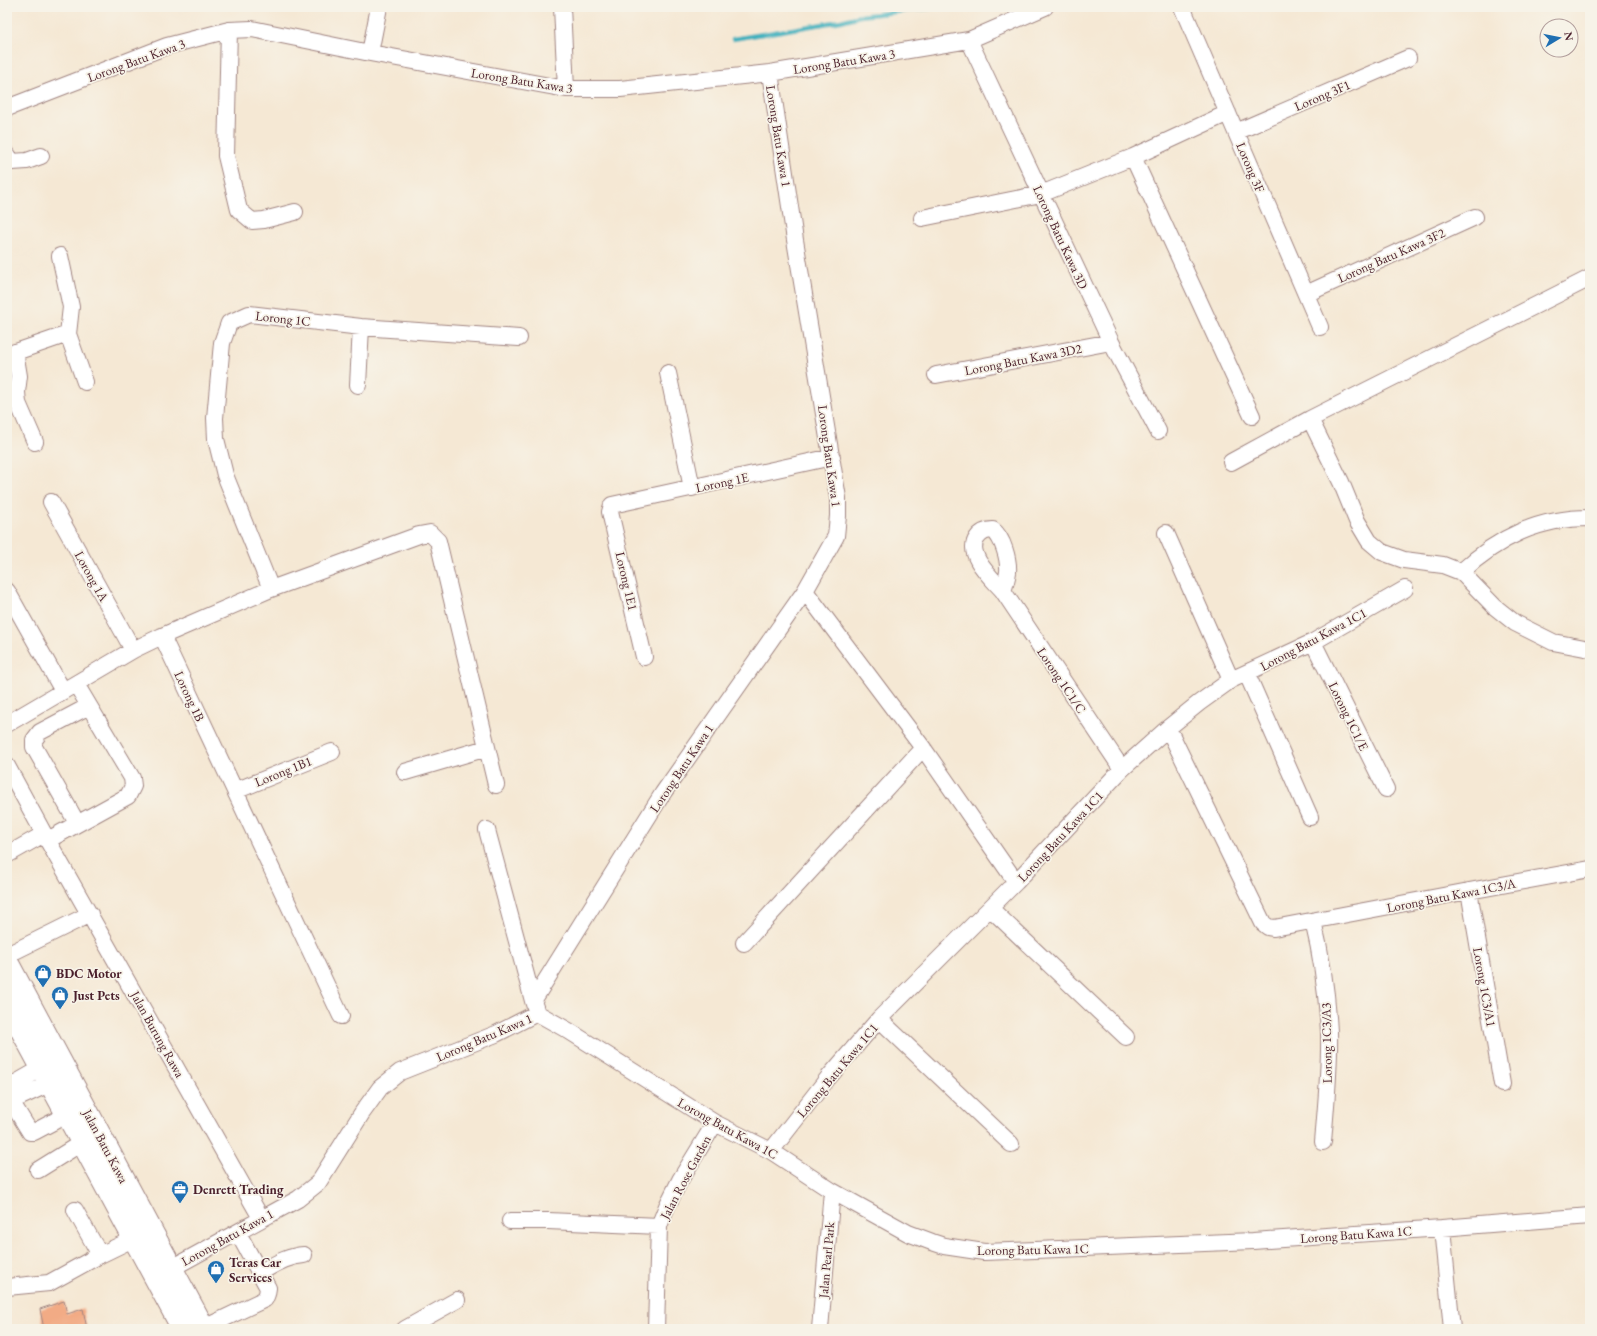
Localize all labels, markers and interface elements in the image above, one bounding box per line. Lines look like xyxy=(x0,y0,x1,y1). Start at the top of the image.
north arrow xyxy=(1539,18,1579,58)
text: N xyxy=(1561,31,1577,42)
street label: Lorong Batu Kawa 3 xyxy=(85,35,187,86)
street label: Lorong Batu Kawa 3 xyxy=(792,45,896,78)
street label: Lorong Batu Kawa 3 xyxy=(470,64,574,97)
street label: Lorong 3F1 xyxy=(1292,76,1353,115)
street label: Lorong Batu Kawa 1 xyxy=(762,84,795,188)
street label: Lorong 3F xyxy=(1232,140,1269,195)
street label: Lorong Batu Kawa 3D xyxy=(1029,183,1092,292)
street label: Lorong Batu Kawa 3F2 xyxy=(1335,224,1448,287)
street label: Lorong 1C xyxy=(255,307,311,330)
street label: Lorong Batu Kawa 3D2 xyxy=(963,340,1084,379)
street label: Lorong Batu Kawa 1 xyxy=(814,404,845,508)
street label: Lorong 1E xyxy=(694,469,750,496)
street label: Lorong 1A xyxy=(71,548,113,605)
street label: Lorong 1E1 xyxy=(612,550,642,612)
street label: Lorong Batu Kawa 1C1 xyxy=(1257,604,1369,675)
street label: Lorong 1C1/C xyxy=(1033,644,1090,717)
street label: Lorong 1B xyxy=(170,668,209,725)
street label: Lorong 1C1/E xyxy=(1325,679,1372,753)
street label: Lorong Batu Kawa 1 xyxy=(646,721,717,816)
street label: Lorong 1B1 xyxy=(252,752,314,791)
street label: Lorong Batu Kawa 1C1 xyxy=(1014,787,1107,885)
street label: Lorong Batu Kawa 1C3/A xyxy=(1385,874,1518,916)
street label: Lorong 1C3/A1 xyxy=(1469,946,1500,1028)
shop icon: BDC Motor xyxy=(33,963,53,988)
place label: BDC Motor xyxy=(56,965,122,982)
shop icon: Just Pets xyxy=(50,985,70,1010)
place label: Just Pets xyxy=(71,987,120,1004)
street label: Jalan Burung Rawa xyxy=(126,987,189,1081)
street label: Lorong 1C3/A3 xyxy=(1317,1003,1336,1083)
street label: Lorong Batu Kawa 1 xyxy=(434,1010,535,1065)
street label: Lorong Batu Kawa 1C1 xyxy=(793,1020,882,1121)
street label: Lorong Batu Kawa 1C xyxy=(675,1094,781,1163)
street label: Jalan Batu Kawa xyxy=(78,1105,133,1187)
street label: Jalan Rose Garden xyxy=(656,1132,715,1223)
office icon: Denrett Trading xyxy=(170,1179,190,1204)
place label: Denrett Trading xyxy=(193,1181,284,1198)
street label: Lorong Batu Kawa 1 xyxy=(178,1205,276,1270)
street label: Jalan Pearl Park xyxy=(815,1220,838,1300)
street label: Lorong Batu Kawa 1C xyxy=(1300,1222,1413,1247)
street label: Lorong Batu Kawa 1C xyxy=(977,1240,1089,1259)
place label: Teras Car Services xyxy=(229,1254,282,1286)
shop icon: Teras Car Services xyxy=(206,1259,226,1284)

